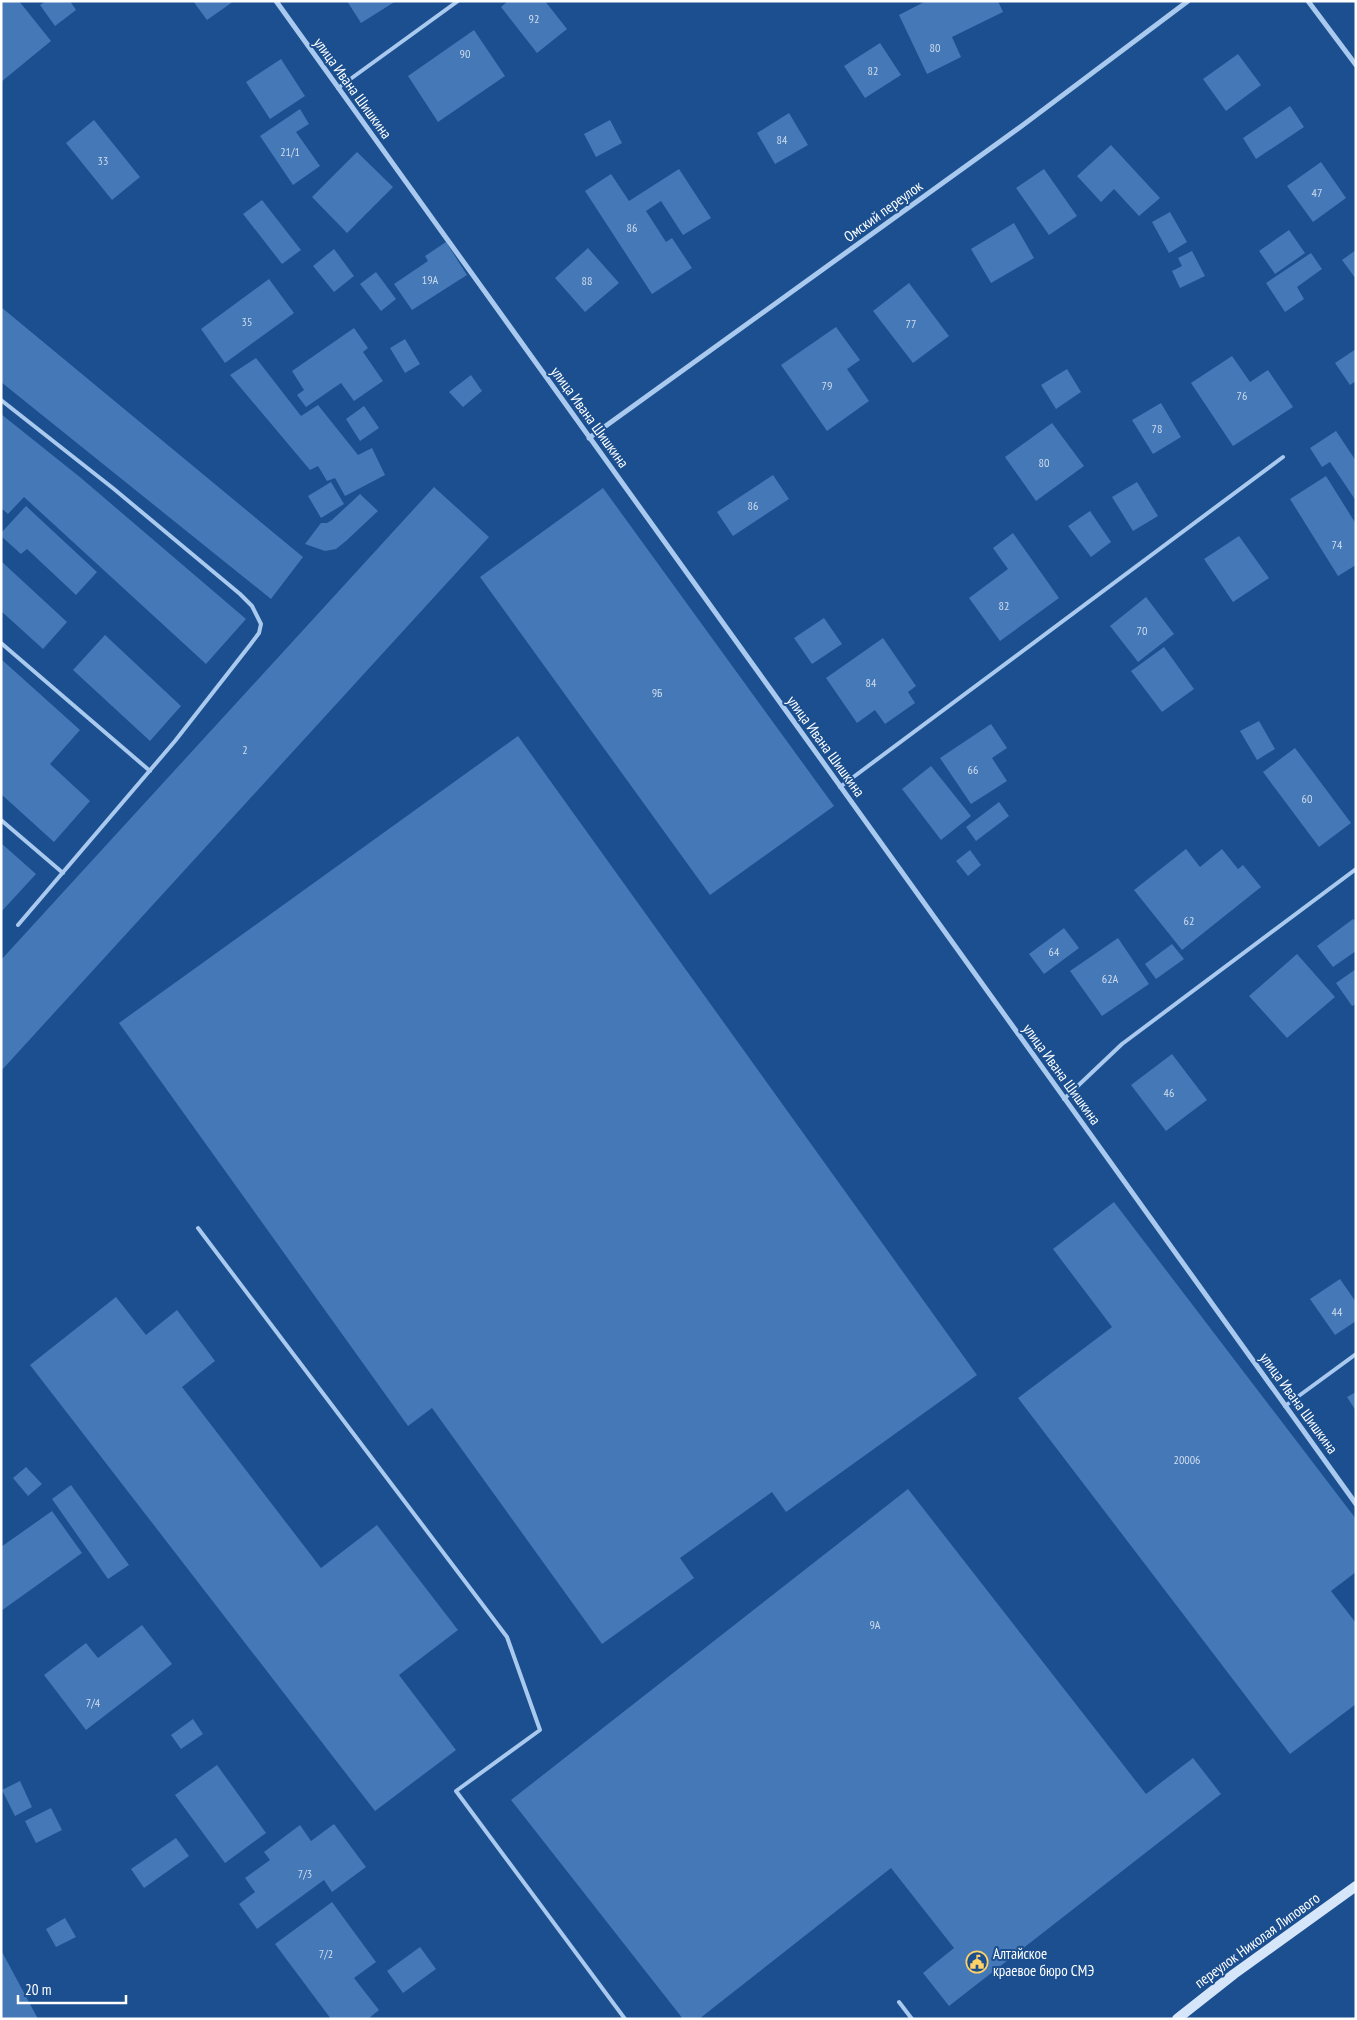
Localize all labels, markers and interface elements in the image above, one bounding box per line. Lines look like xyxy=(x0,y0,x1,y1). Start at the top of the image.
house number: 92 xyxy=(529,11,539,26)
street label: улица Ивана Шишкина xyxy=(310,34,396,142)
house number: 80 xyxy=(930,40,940,55)
house number: 90 xyxy=(460,46,470,61)
house number: 82 xyxy=(868,63,878,78)
house number: 84 xyxy=(777,132,788,147)
house number: 21/1 xyxy=(280,144,300,159)
house number: 33 xyxy=(98,153,108,168)
street label: Омский переулок xyxy=(840,176,926,246)
house number: 47 xyxy=(1312,185,1322,200)
house number: 86 xyxy=(627,220,637,235)
house number: 19А xyxy=(422,272,439,287)
house number: 88 xyxy=(582,273,592,288)
house number: 35 xyxy=(242,314,252,329)
house number: 77 xyxy=(906,316,916,331)
street label: улица Ивана Шишкина xyxy=(547,363,633,471)
house number: 79 xyxy=(822,378,832,393)
house number: 76 xyxy=(1237,388,1247,403)
house number: 78 xyxy=(1152,421,1162,436)
house number: 80 xyxy=(1039,455,1049,470)
house number: 86 xyxy=(748,498,758,513)
house number: 74 xyxy=(1332,537,1343,552)
house number: 82 xyxy=(999,598,1009,613)
house number: 70 xyxy=(1137,623,1147,638)
house number: 84 xyxy=(866,675,877,690)
house number: 9Б xyxy=(652,685,662,700)
street label: улица Ивана Шишкина xyxy=(783,692,869,800)
house number: 2 xyxy=(242,742,248,757)
house number: 66 xyxy=(968,762,978,777)
house number: 60 xyxy=(1302,791,1312,806)
house number: 62 xyxy=(1184,913,1194,928)
house number: 64 xyxy=(1049,944,1060,959)
house number: 62А xyxy=(1102,971,1119,986)
street label: улица Ивана Шишкина xyxy=(1019,1020,1105,1128)
house number: 46 xyxy=(1164,1085,1174,1100)
house number: 44 xyxy=(1332,1304,1343,1319)
street label: улица Ивана Шишкина xyxy=(1256,1349,1342,1457)
house number: 20006 xyxy=(1173,1452,1201,1467)
house number: 9А xyxy=(869,1617,881,1632)
house number: 7/4 xyxy=(86,1695,101,1710)
house number: 7/3 xyxy=(298,1866,312,1881)
street label: переулок Николая Липового xyxy=(1191,1888,1323,1992)
place label: Алтайское краевое бюро СМЭ xyxy=(993,1944,1094,1980)
house number: 7/2 xyxy=(319,1946,333,1961)
public building icon: Алтайское краевое бюро СМЭ xyxy=(965,1950,989,1974)
scale bar xyxy=(18,1972,125,2004)
text: 20 m xyxy=(25,1980,51,1999)

